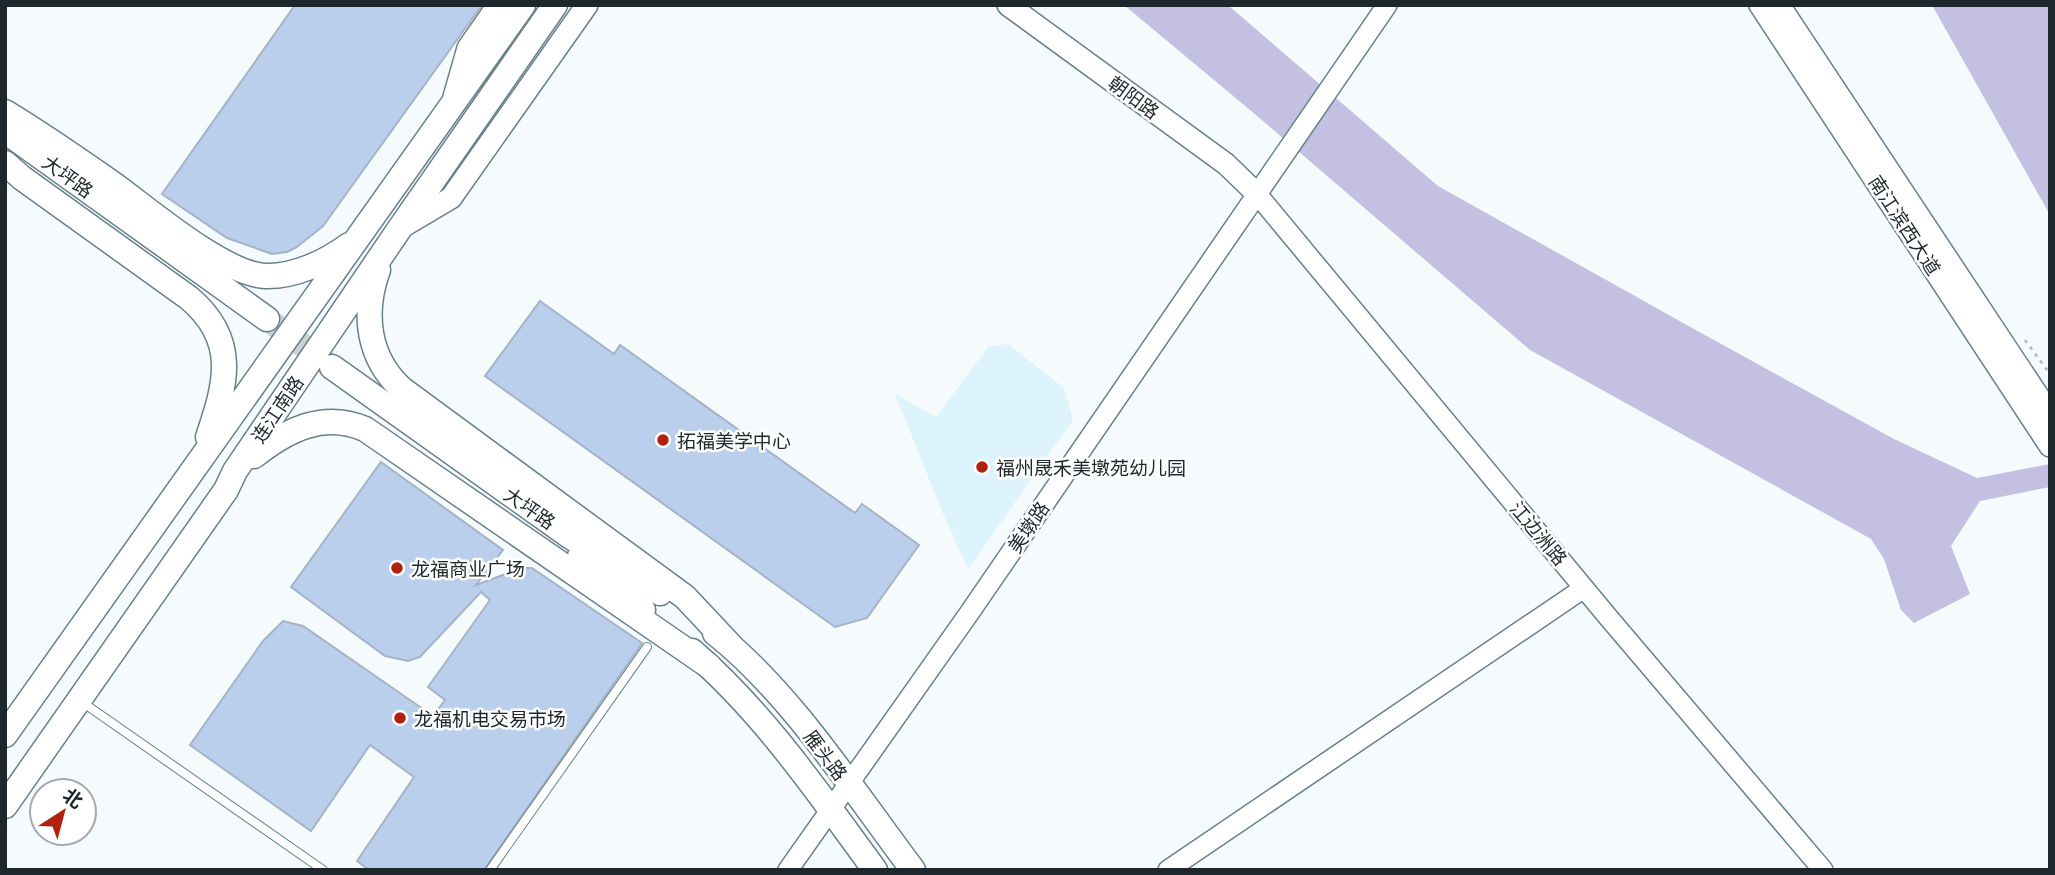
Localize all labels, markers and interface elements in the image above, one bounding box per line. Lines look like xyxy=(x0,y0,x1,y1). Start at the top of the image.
street label: 朝阳路 xyxy=(1104,71,1164,123)
street label: 大坪路 xyxy=(38,150,98,202)
street label: 南江滨西大道 xyxy=(1864,171,1946,279)
street label: 连江南路 xyxy=(246,371,308,447)
place label: 拓福美学中心 xyxy=(677,429,791,452)
marker: 拓福美学中心 xyxy=(655,432,671,448)
place label: 福州晟禾美墩苑幼儿园 xyxy=(996,456,1186,479)
marker: 福州晟禾美墩苑幼儿园 xyxy=(974,459,990,475)
street label: 大坪路 xyxy=(500,482,560,534)
street label: 江边洲路 xyxy=(1506,496,1572,570)
street label: 美墩路 xyxy=(1003,497,1053,557)
place label: 龙福商业广场 xyxy=(411,557,525,580)
marker: 龙福商业广场 xyxy=(389,560,405,576)
place label: 龙福机电交易市场 xyxy=(414,707,566,730)
marker: 龙福机电交易市场 xyxy=(392,710,408,726)
street label: 雁头路 xyxy=(800,725,852,785)
north arrow xyxy=(28,777,98,847)
text: 北 xyxy=(59,783,88,813)

